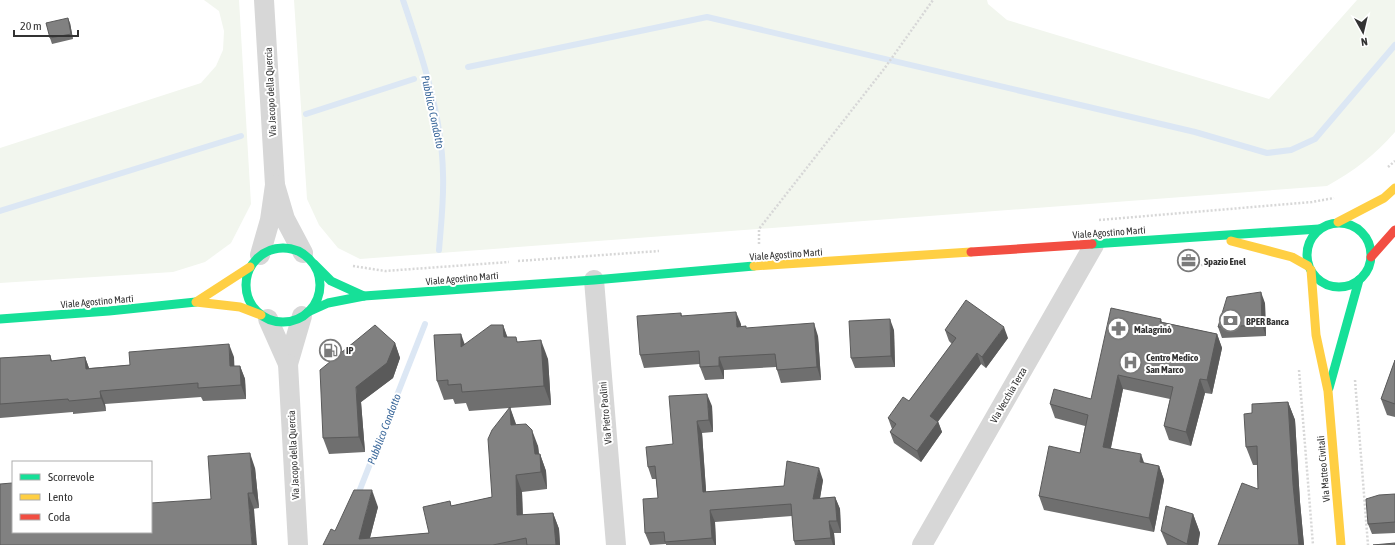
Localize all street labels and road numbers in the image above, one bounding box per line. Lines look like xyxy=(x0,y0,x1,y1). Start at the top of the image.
street label: Via Jacopo della Quercia xyxy=(263,47,278,137)
street label: Viale Agostino Marti xyxy=(1072,224,1146,241)
street label: Viale Agostino Marti xyxy=(749,246,823,263)
street label: Viale Agostino Marti xyxy=(425,270,499,287)
street label: Viale Agostino Marti xyxy=(60,293,134,310)
street label: Via Vecchia Terza xyxy=(988,365,1029,425)
street label: Via Pietro Paolini xyxy=(597,381,614,445)
street label: Via Jacopo della Quercia xyxy=(286,410,301,500)
street label: Via Matteo Civitali xyxy=(1315,435,1332,503)

